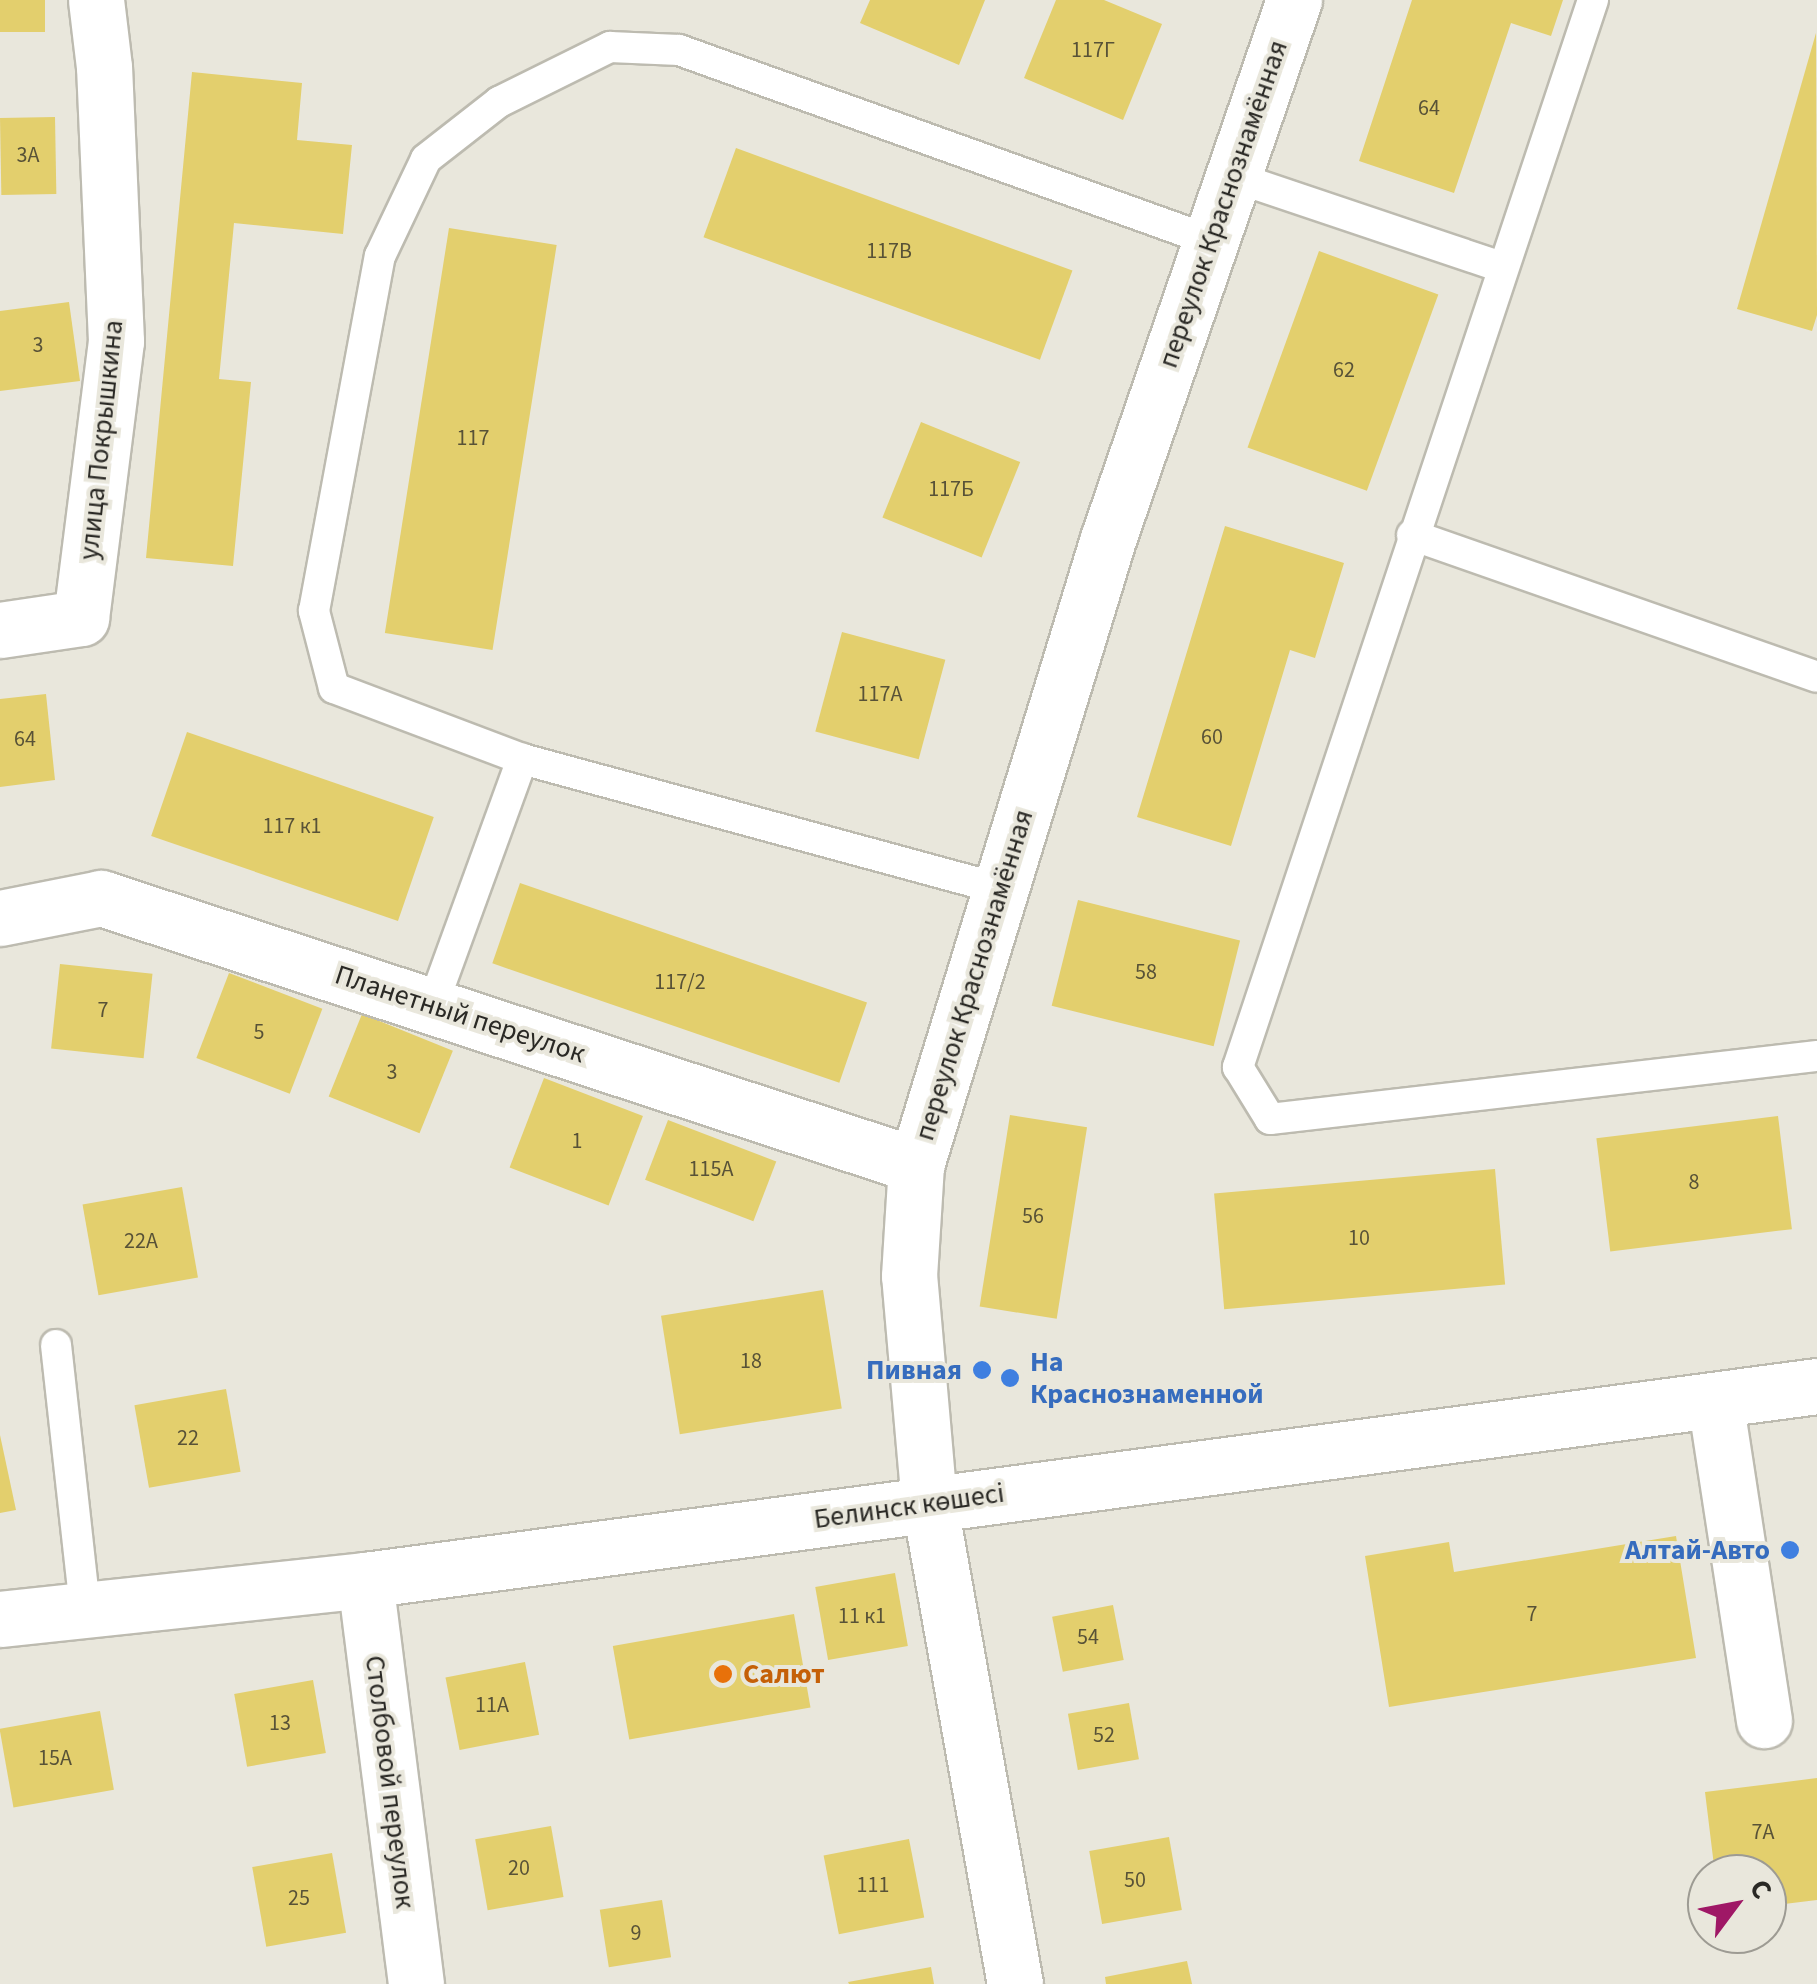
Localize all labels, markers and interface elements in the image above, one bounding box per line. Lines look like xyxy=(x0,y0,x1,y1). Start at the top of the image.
street label: переулок Краснознамённая xyxy=(1151,36,1295,372)
house number: 117Г xyxy=(1071,38,1115,64)
house number: 64 xyxy=(1418,96,1440,122)
house number: 3А xyxy=(17,143,39,169)
house number: 117В xyxy=(866,239,912,265)
street label: улица Покрышкина xyxy=(72,318,130,562)
house number: 3 xyxy=(33,333,43,359)
house number: 62 xyxy=(1333,358,1355,384)
house number: 117 xyxy=(457,426,489,452)
house number: 117Б xyxy=(928,477,974,503)
house number: 117А xyxy=(858,682,902,708)
house number: 60 xyxy=(1201,725,1223,751)
house number: 64 xyxy=(14,727,36,753)
street label: переулок Краснознамённая xyxy=(908,805,1040,1145)
house number: 117 к1 xyxy=(262,814,322,840)
street label: Планетный переулок xyxy=(331,958,589,1070)
house number: 58 xyxy=(1135,960,1157,986)
house number: 117/2 xyxy=(654,970,706,996)
house number: 7 xyxy=(98,998,108,1024)
house number: 5 xyxy=(254,1020,264,1046)
house number: 3 xyxy=(387,1060,397,1086)
house number: 1 xyxy=(572,1129,582,1155)
house number: 115А xyxy=(689,1157,733,1183)
house number: 8 xyxy=(1689,1170,1699,1196)
house number: 56 xyxy=(1022,1204,1044,1230)
house number: 10 xyxy=(1348,1226,1370,1252)
house number: 22А xyxy=(124,1229,158,1255)
place label: На Краснознаменной xyxy=(1030,1345,1264,1411)
house number: 18 xyxy=(740,1349,762,1375)
place label: Пивная xyxy=(866,1353,962,1387)
marker: Пивная xyxy=(971,1359,993,1381)
marker: На Краснознаменной xyxy=(999,1367,1021,1389)
house number: 22 xyxy=(177,1426,199,1452)
street label: Белинск көшесі xyxy=(812,1476,1006,1536)
place label: Алтай-Авто xyxy=(1625,1533,1770,1567)
marker: Алтай-Авто xyxy=(1779,1539,1801,1561)
house number: 7 xyxy=(1527,1602,1537,1628)
house number: 11 к1 xyxy=(838,1604,886,1630)
house number: 54 xyxy=(1077,1625,1099,1651)
street label: Столбовой переулок xyxy=(358,1654,422,1910)
place label: Салют xyxy=(743,1657,825,1691)
marker: Салют xyxy=(712,1663,734,1685)
house number: 11А xyxy=(475,1693,509,1719)
house number: 13 xyxy=(269,1711,291,1737)
house number: 52 xyxy=(1093,1723,1115,1749)
house number: 15А xyxy=(38,1746,72,1772)
house number: 7А xyxy=(1752,1820,1774,1846)
north arrow xyxy=(1687,1854,1787,1954)
house number: 20 xyxy=(508,1856,530,1882)
house number: 50 xyxy=(1124,1868,1146,1894)
text: С xyxy=(1739,1872,1782,1907)
house number: 111 xyxy=(857,1873,889,1899)
house number: 25 xyxy=(288,1886,310,1912)
house number: 9 xyxy=(631,1921,641,1947)

